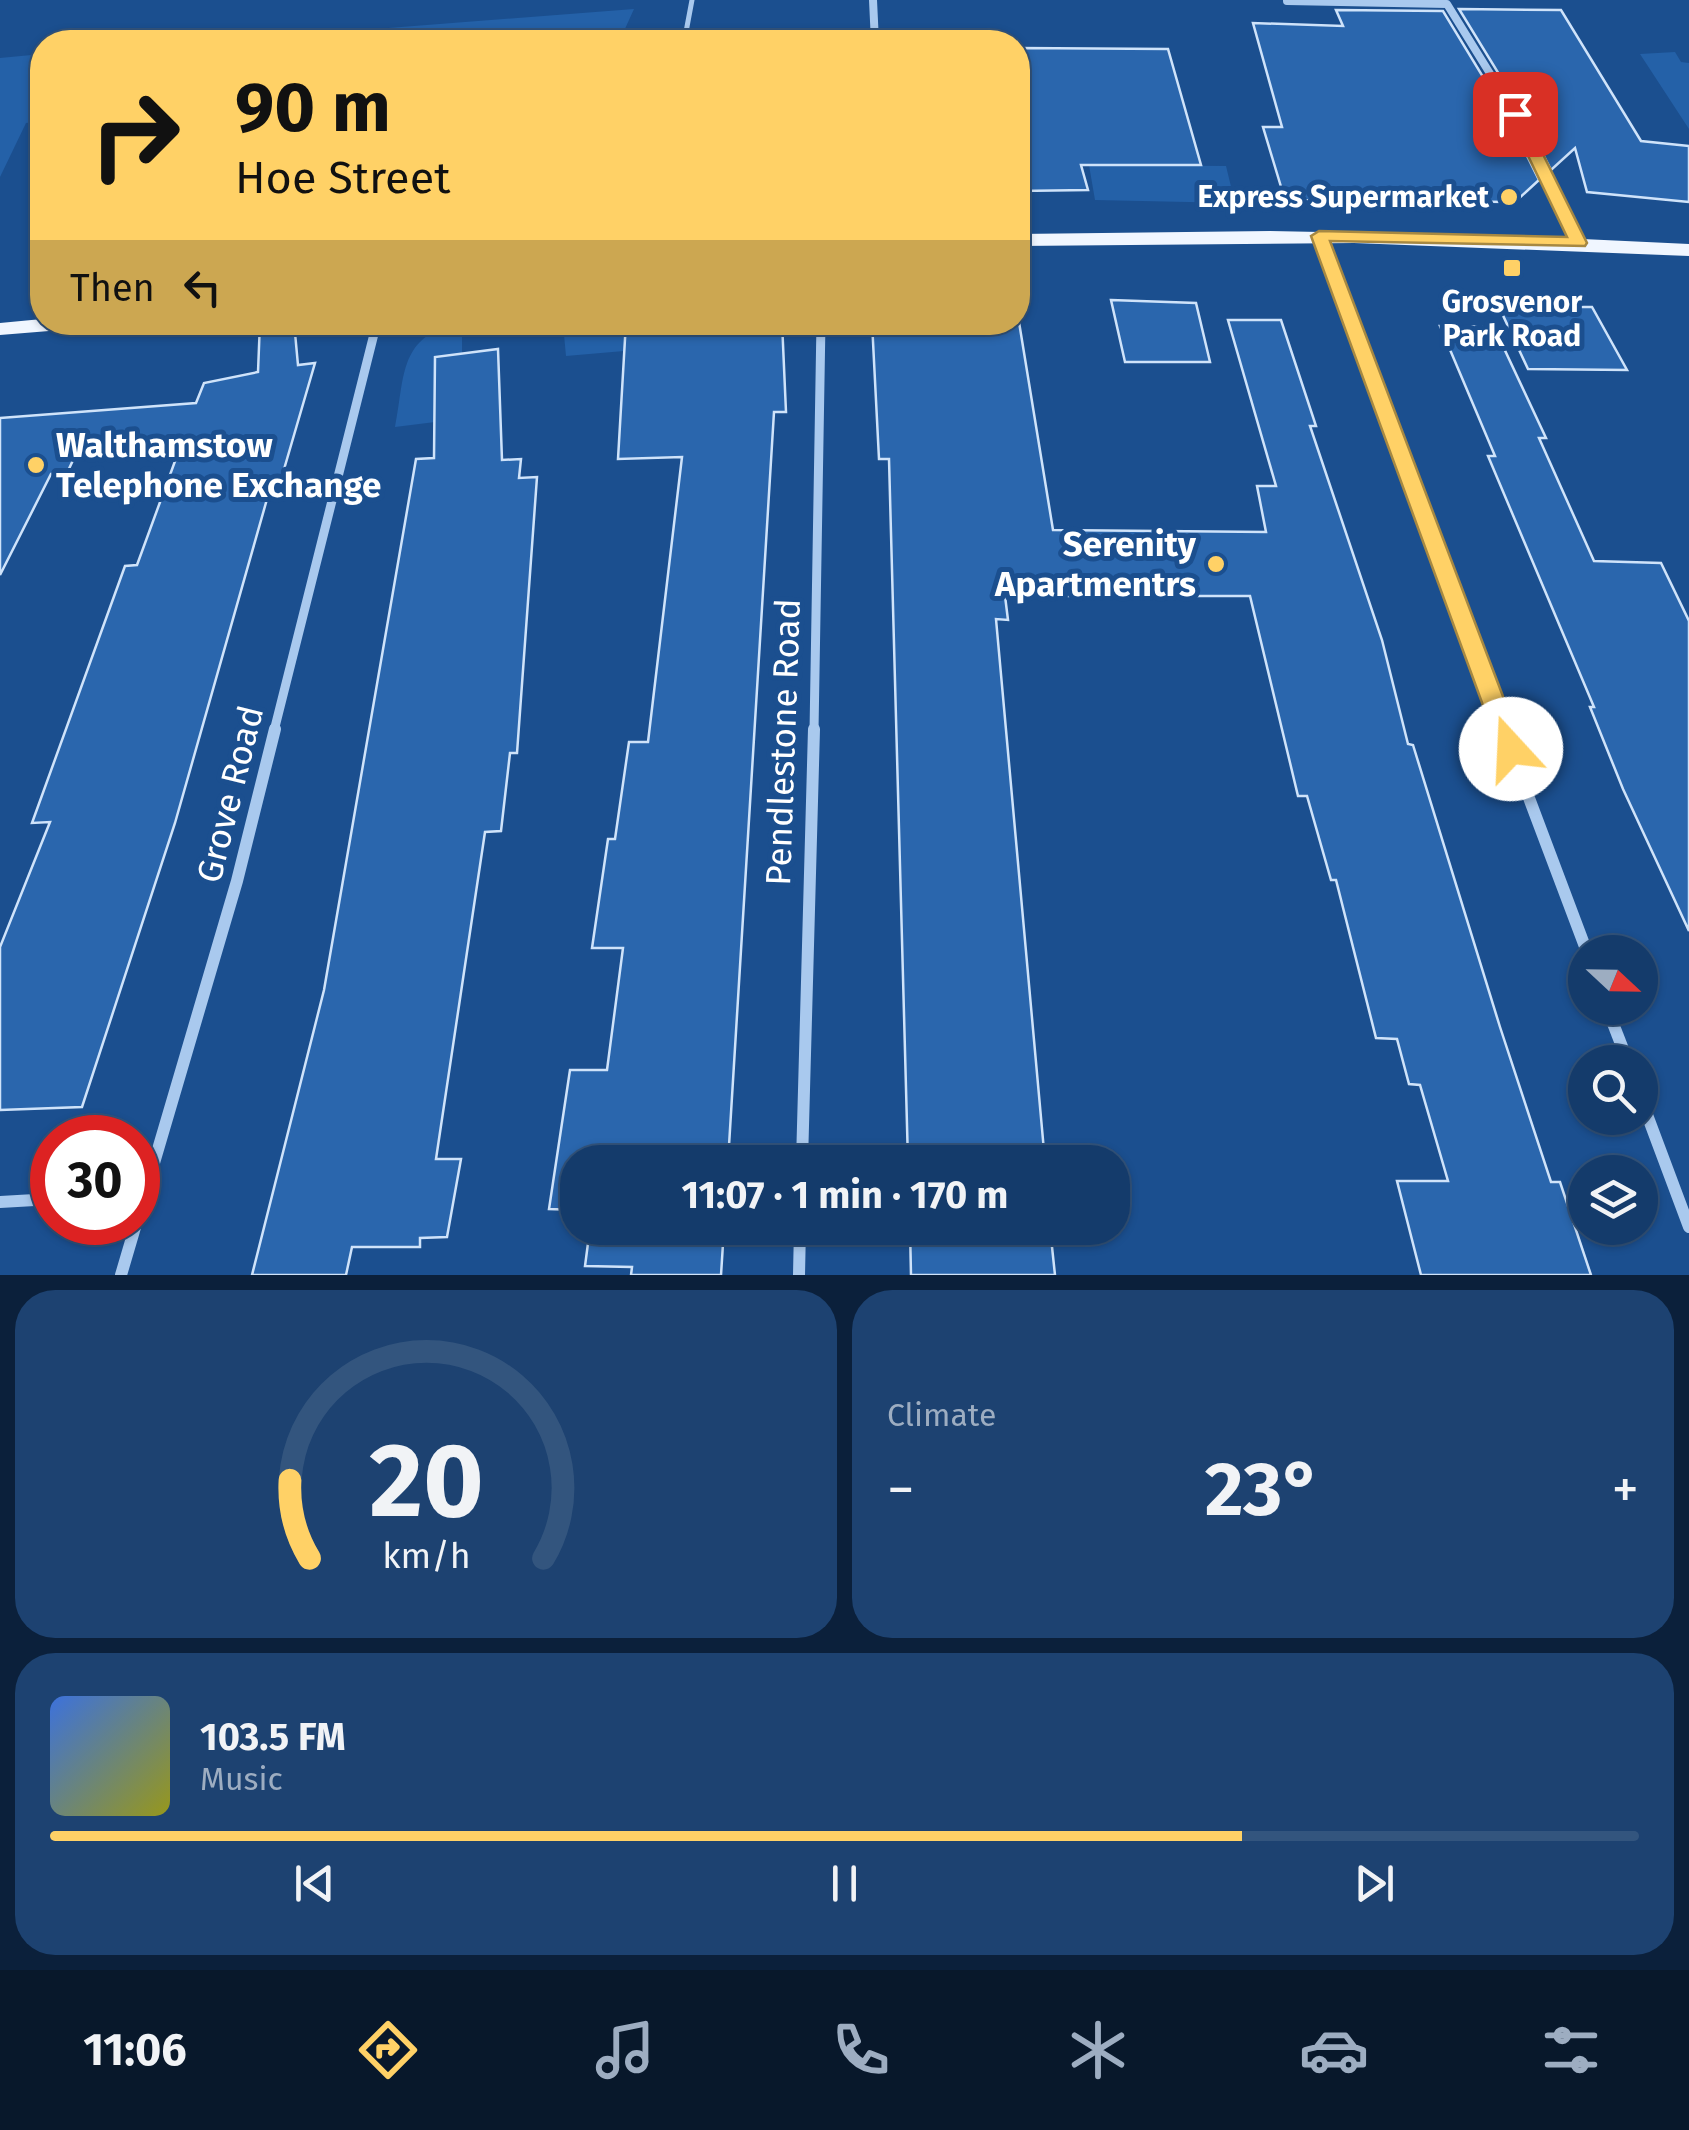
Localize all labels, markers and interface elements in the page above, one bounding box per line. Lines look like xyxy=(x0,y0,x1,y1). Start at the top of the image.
text: 90 m xyxy=(235,66,391,150)
icon: right xyxy=(70,70,200,200)
pin xyxy=(1473,72,1558,157)
icon: arrive xyxy=(1488,87,1543,142)
text: Hoe Street xyxy=(235,151,450,205)
place label: Express Supermarket xyxy=(1197,179,1489,215)
marker: Express Supermarket xyxy=(1498,186,1520,208)
marker: Grosvenor Park Road xyxy=(1501,257,1523,279)
icon: left xyxy=(175,260,230,315)
text: Then xyxy=(70,265,155,311)
place label: Grosvenor Park Road xyxy=(1442,284,1583,354)
place label: Walthamstow Telephone Exchange xyxy=(56,424,381,506)
marker: Walthamstow Telephone Exchange xyxy=(25,454,47,476)
place label: Serenity Apartmentrs xyxy=(994,523,1197,605)
marker: Serenity Apartmentrs xyxy=(1205,553,1227,575)
street label: Pendlestone Road xyxy=(757,598,809,886)
position arrow xyxy=(1459,697,1563,801)
street label: Grove Road xyxy=(188,701,272,887)
north arrow xyxy=(1568,935,1658,1025)
map controls xyxy=(1568,935,1658,1245)
button: search xyxy=(1568,1045,1658,1135)
speed limit sign: 30 xyxy=(30,1115,160,1245)
button: layers xyxy=(1568,1155,1658,1245)
text: 11:07 · 1 min · 170 m xyxy=(682,1172,1008,1218)
text: Climate xyxy=(887,1396,996,1434)
text: 20 xyxy=(369,1419,483,1544)
text: 23° xyxy=(1205,1445,1321,1535)
text: − xyxy=(887,1457,915,1523)
text: + xyxy=(1612,1457,1639,1523)
text: km/h xyxy=(382,1535,470,1577)
text: 103.5 FM xyxy=(200,1714,346,1760)
text: Music xyxy=(200,1760,283,1798)
icon: previous xyxy=(287,1856,342,1911)
icon: pause xyxy=(817,1856,872,1911)
icon: next xyxy=(1347,1856,1402,1911)
icon: directions xyxy=(353,2015,423,2085)
icon: music xyxy=(590,2015,660,2085)
icon: phone xyxy=(826,2015,896,2085)
icon: climate xyxy=(1063,2015,1133,2085)
icon: car xyxy=(1299,2015,1369,2085)
icon: filters xyxy=(1536,2015,1606,2085)
text: 11:06 xyxy=(83,2023,187,2077)

